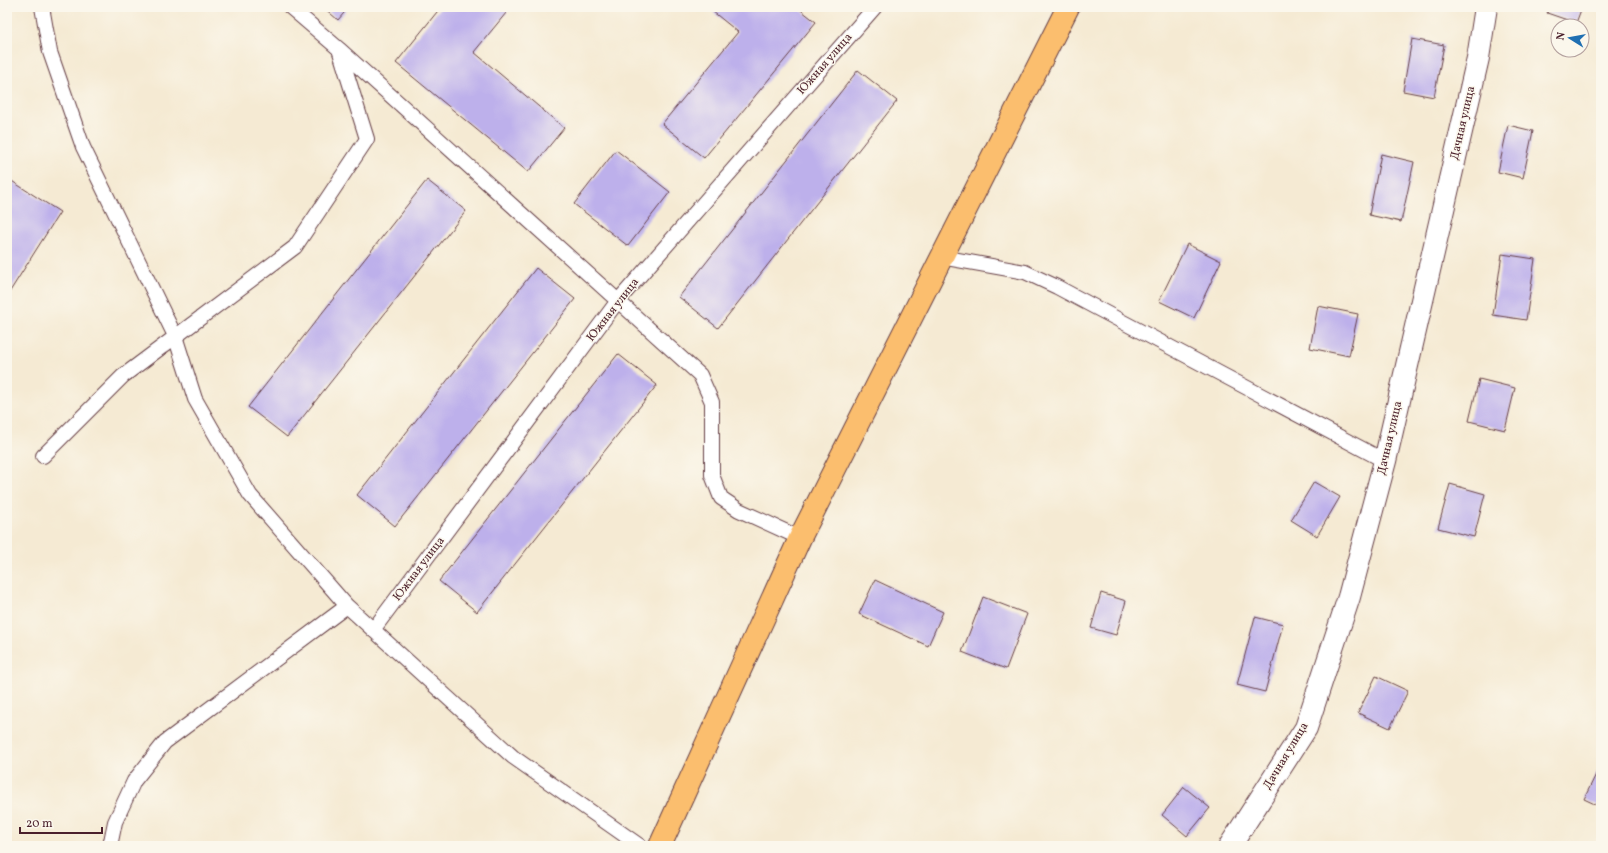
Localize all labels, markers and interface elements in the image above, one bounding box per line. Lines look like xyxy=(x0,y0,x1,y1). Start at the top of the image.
north arrow xyxy=(1550,18,1590,58)
street label: Южная улица xyxy=(794,30,856,98)
text: N xyxy=(1554,31,1570,42)
street label: Дачная улица xyxy=(1447,84,1479,162)
street label: Южная улица xyxy=(583,275,643,345)
street label: Дачная улица xyxy=(1374,399,1406,477)
street label: Южная улица xyxy=(390,534,448,604)
street label: Дачная улица xyxy=(1260,719,1312,793)
scale bar xyxy=(20,809,102,835)
text: 20 m xyxy=(26,816,53,832)

